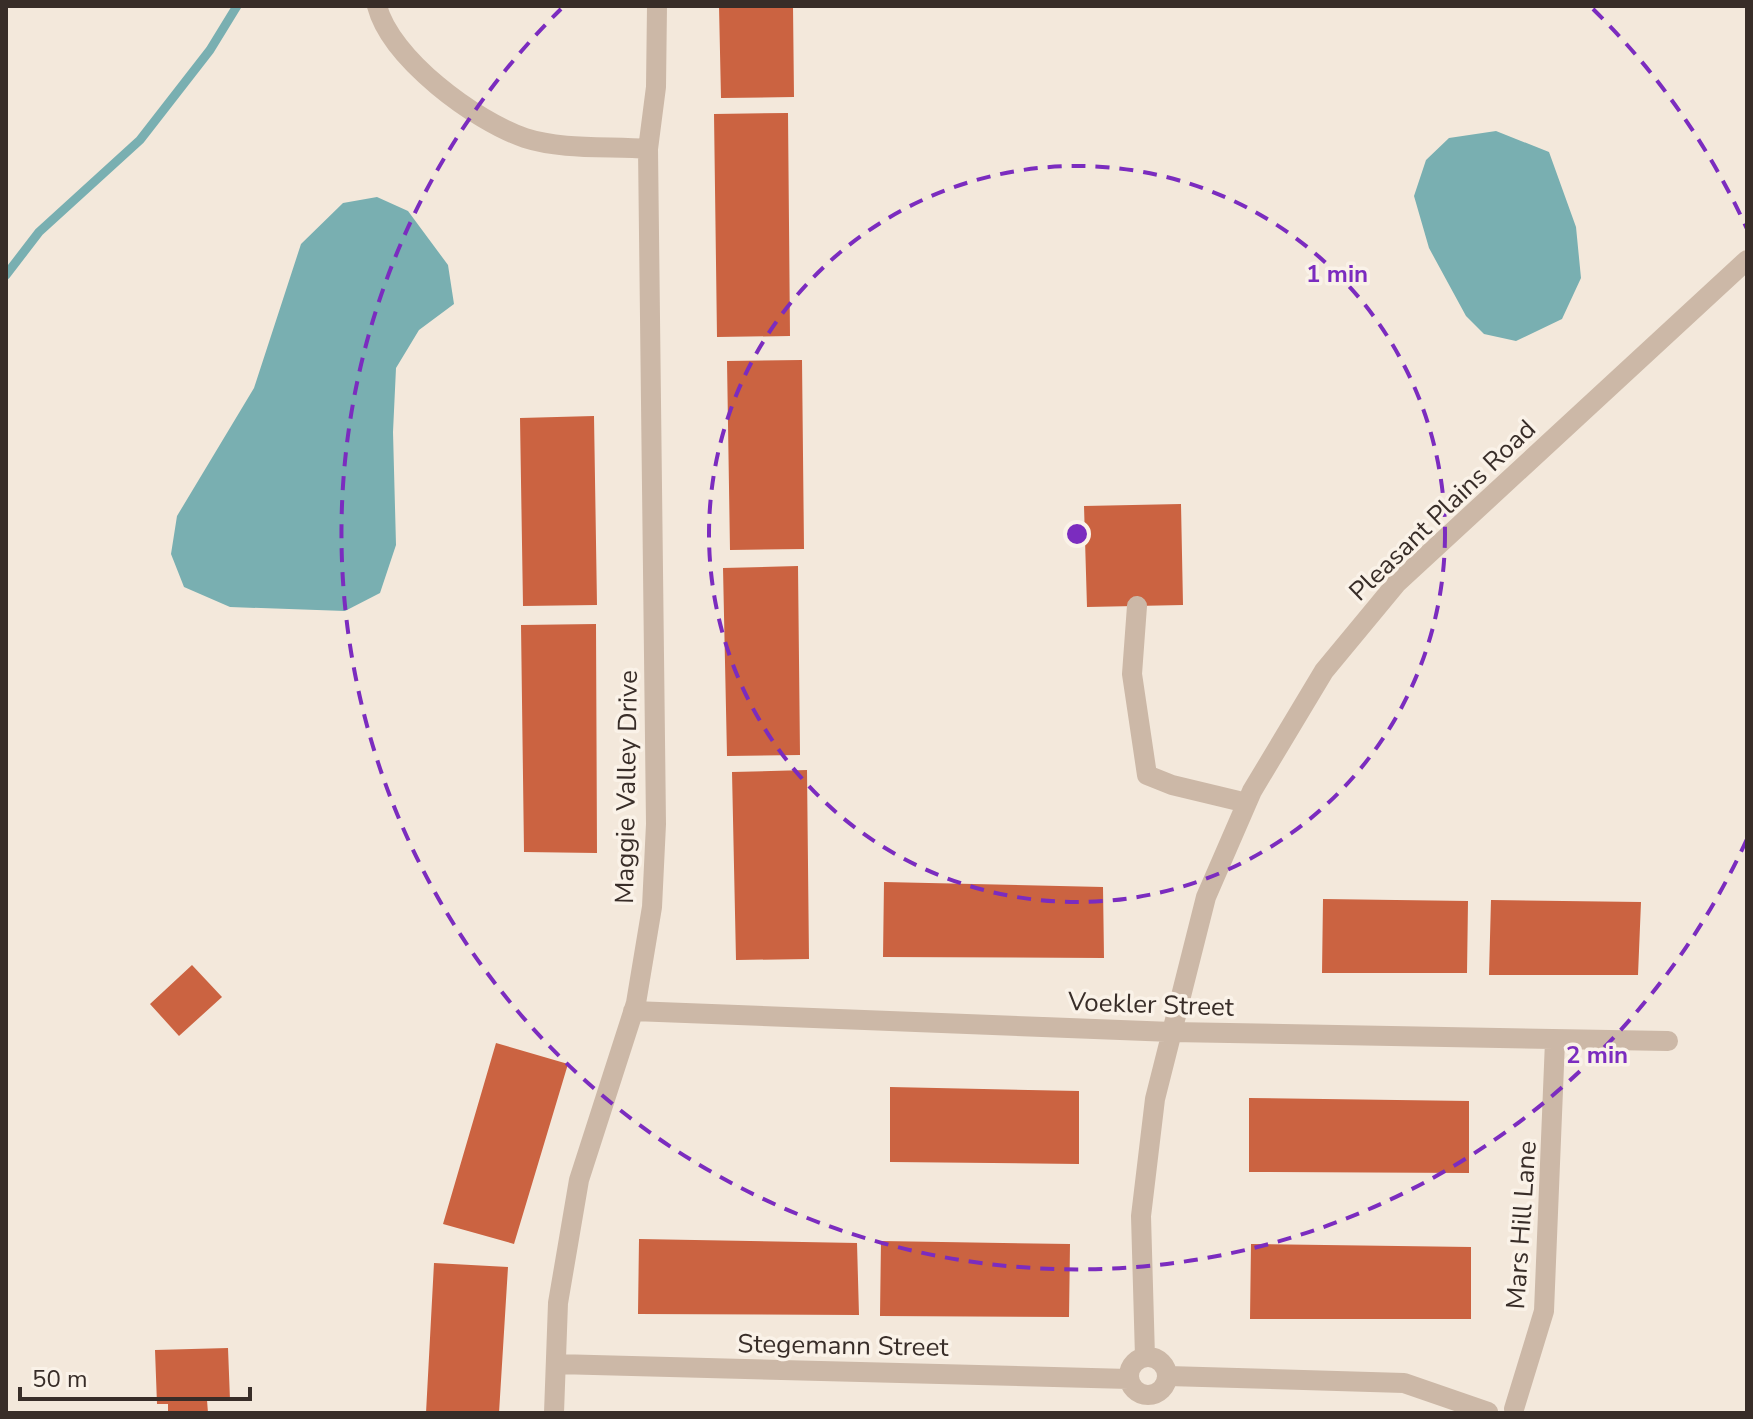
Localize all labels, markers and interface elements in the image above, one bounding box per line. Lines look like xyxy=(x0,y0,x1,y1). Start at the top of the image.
text: 1 min xyxy=(1306,258,1368,290)
street label: Pleasant Plains Road xyxy=(1341,412,1543,609)
centre of rings xyxy=(1063,520,1091,548)
street label: Maggie Valley Drive xyxy=(607,670,646,904)
street label: Voekler Street xyxy=(1066,984,1235,1025)
text: 2 min xyxy=(1566,1039,1628,1071)
street label: Mars Hill Lane xyxy=(1498,1140,1545,1310)
street label: Stegemann Street xyxy=(737,1326,950,1365)
scale bar xyxy=(20,1351,250,1401)
text: 50 m xyxy=(32,1363,88,1395)

